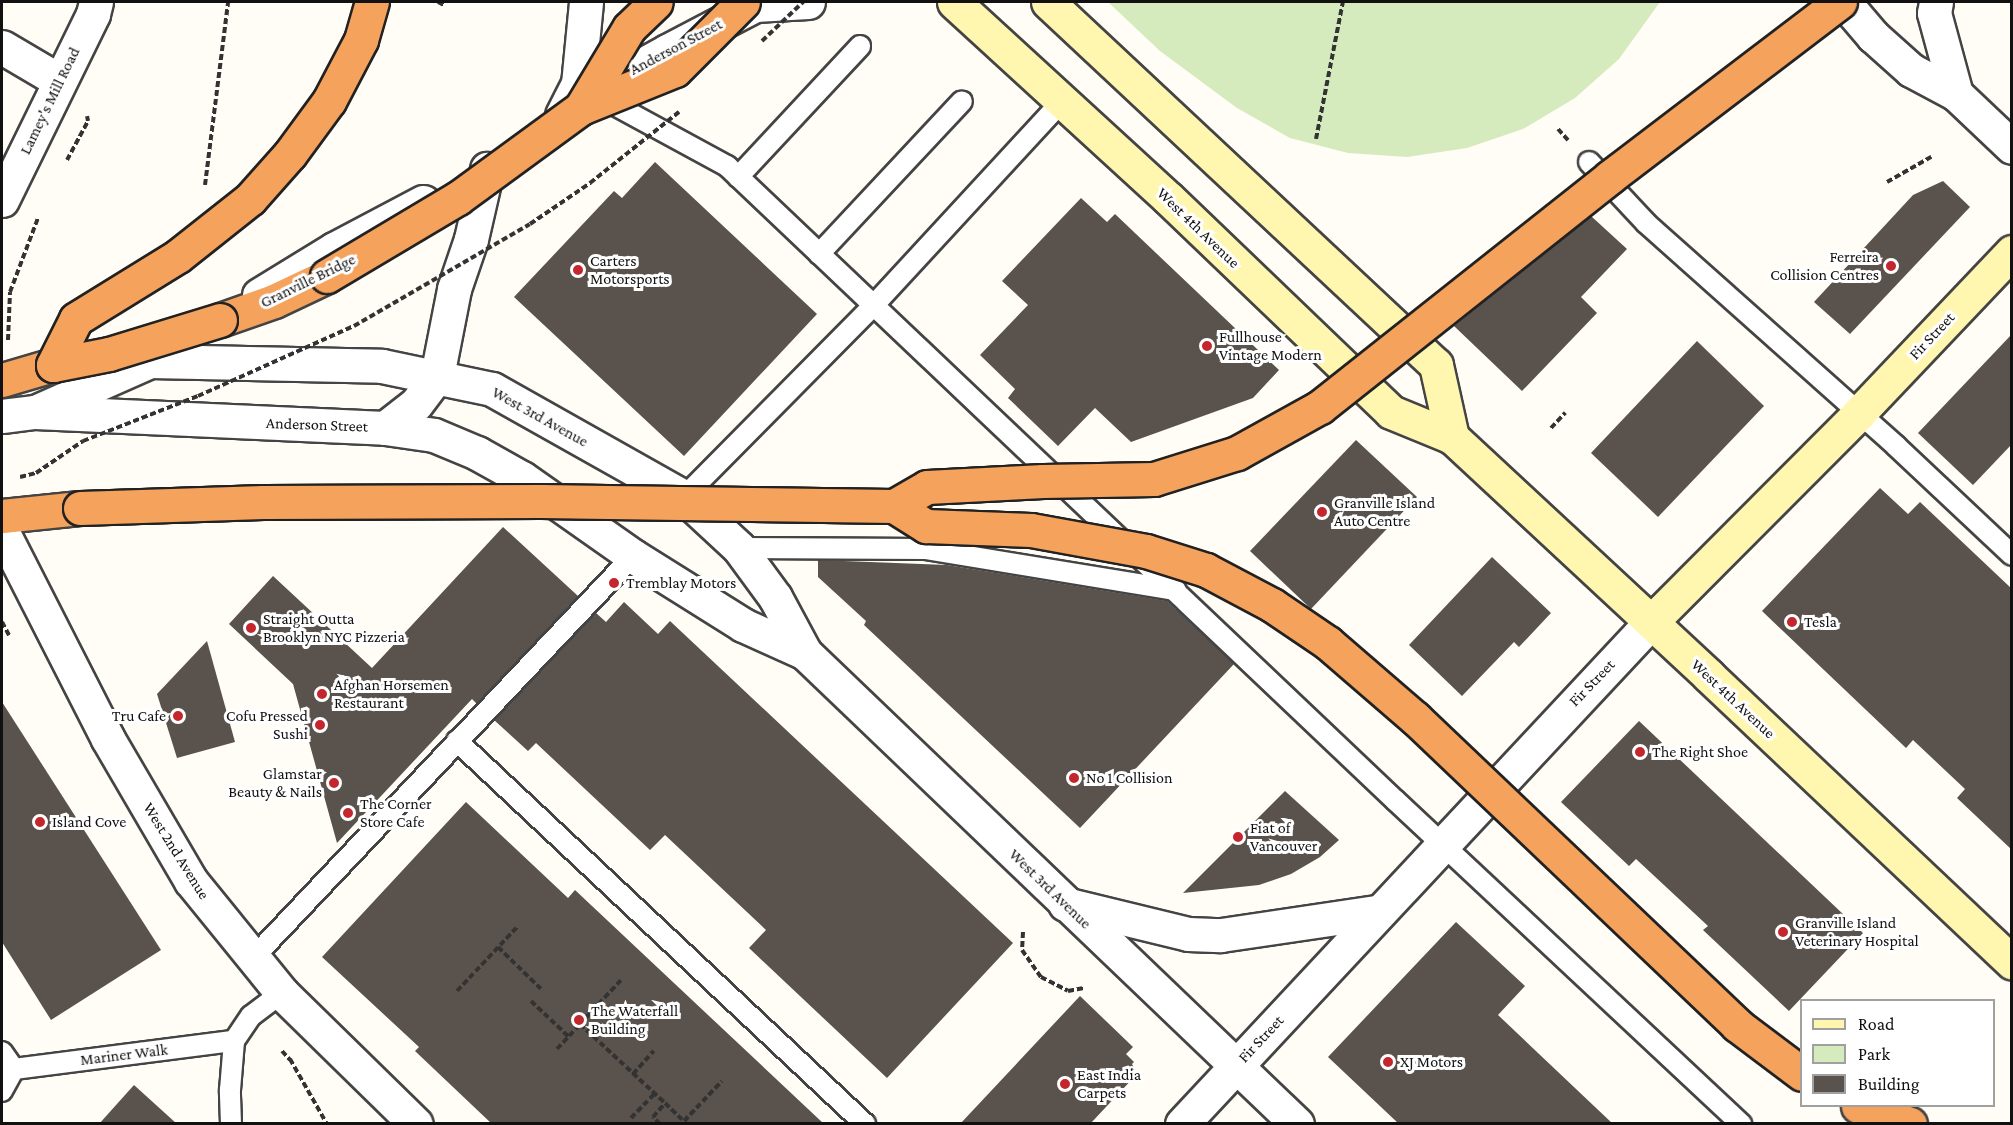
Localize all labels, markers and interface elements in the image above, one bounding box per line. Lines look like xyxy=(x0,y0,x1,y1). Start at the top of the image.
street label: Anderson Street xyxy=(626,15,726,79)
street label: Lamey's Mill Road xyxy=(16,44,84,158)
street label: West 4th Avenue xyxy=(1153,184,1243,272)
place label: Ferreira Collision Centres xyxy=(1770,247,1879,285)
street label: Granville Bridge xyxy=(257,250,359,312)
place label: Carters Motorsports xyxy=(590,251,670,289)
marker: Ferreira Collision Centres xyxy=(1884,259,1898,273)
marker: Carters Motorsports xyxy=(571,263,585,277)
street label: Fir Street xyxy=(1905,308,1959,364)
place label: Fullhouse Vintage Modern xyxy=(1219,327,1322,365)
marker: Fullhouse Vintage Modern xyxy=(1200,339,1214,353)
street label: West 3rd Avenue xyxy=(489,383,591,451)
street label: Anderson Street xyxy=(266,414,368,436)
place label: Granville Island Auto Centre xyxy=(1334,493,1435,531)
marker: Granville Island Auto Centre xyxy=(1315,505,1329,519)
place label: Tremblay Motors xyxy=(626,573,736,593)
marker: Tremblay Motors xyxy=(607,576,621,590)
place label: Straight Outta Brooklyn NYC Pizzeria xyxy=(263,609,405,647)
place label: Tesla xyxy=(1804,612,1837,632)
marker: Tesla xyxy=(1785,615,1799,629)
marker: Straight Outta Brooklyn NYC Pizzeria xyxy=(244,621,258,635)
street label: Fir Street xyxy=(1565,655,1619,711)
street label: West 4th Avenue xyxy=(1687,655,1779,743)
place label: Afghan Horsemen Restaurant xyxy=(334,675,449,713)
marker: Afghan Horsemen Restaurant xyxy=(315,687,329,701)
place label: Tru Cafe xyxy=(112,706,166,726)
place label: Cofu Pressed Sushi xyxy=(226,706,308,744)
marker: Tru Cafe xyxy=(171,709,185,723)
marker: Cofu Pressed Sushi xyxy=(313,718,327,732)
place label: The Right Shoe xyxy=(1652,742,1748,762)
marker: The Right Shoe xyxy=(1633,745,1647,759)
place label: Glamstar Beauty & Nails xyxy=(228,764,322,802)
place label: No 1 Collision xyxy=(1086,768,1173,788)
marker: No 1 Collision xyxy=(1067,771,1081,785)
marker: Glamstar Beauty & Nails xyxy=(327,776,341,790)
place label: The Corner Store Cafe xyxy=(360,794,432,832)
street label: West 2nd Avenue xyxy=(139,799,213,903)
marker: The Corner Store Cafe xyxy=(341,806,355,820)
place label: Island Cove xyxy=(52,812,126,832)
marker: Island Cove xyxy=(33,815,47,829)
place label: Fiat of Vancouver xyxy=(1250,818,1317,856)
marker: Fiat of Vancouver xyxy=(1231,830,1245,844)
street label: West 3rd Avenue xyxy=(1005,845,1095,933)
place label: Granville Island Veterinary Hospital xyxy=(1795,913,1919,951)
marker: Granville Island Veterinary Hospital xyxy=(1776,925,1790,939)
legend xyxy=(1800,999,1995,1107)
place label: The Waterfall Building xyxy=(591,1001,678,1039)
street label: Fir Street xyxy=(1234,1011,1288,1067)
marker: The Waterfall Building xyxy=(572,1013,586,1027)
text: Road xyxy=(1858,1014,1895,1034)
street label: Mariner Walk xyxy=(79,1040,169,1070)
text: Park xyxy=(1858,1044,1890,1064)
place label: XJ Motors xyxy=(1400,1052,1463,1072)
marker: XJ Motors xyxy=(1381,1055,1395,1069)
place label: East India Carpets xyxy=(1077,1065,1141,1103)
text: Building xyxy=(1858,1074,1919,1094)
marker: East India Carpets xyxy=(1058,1077,1072,1091)

